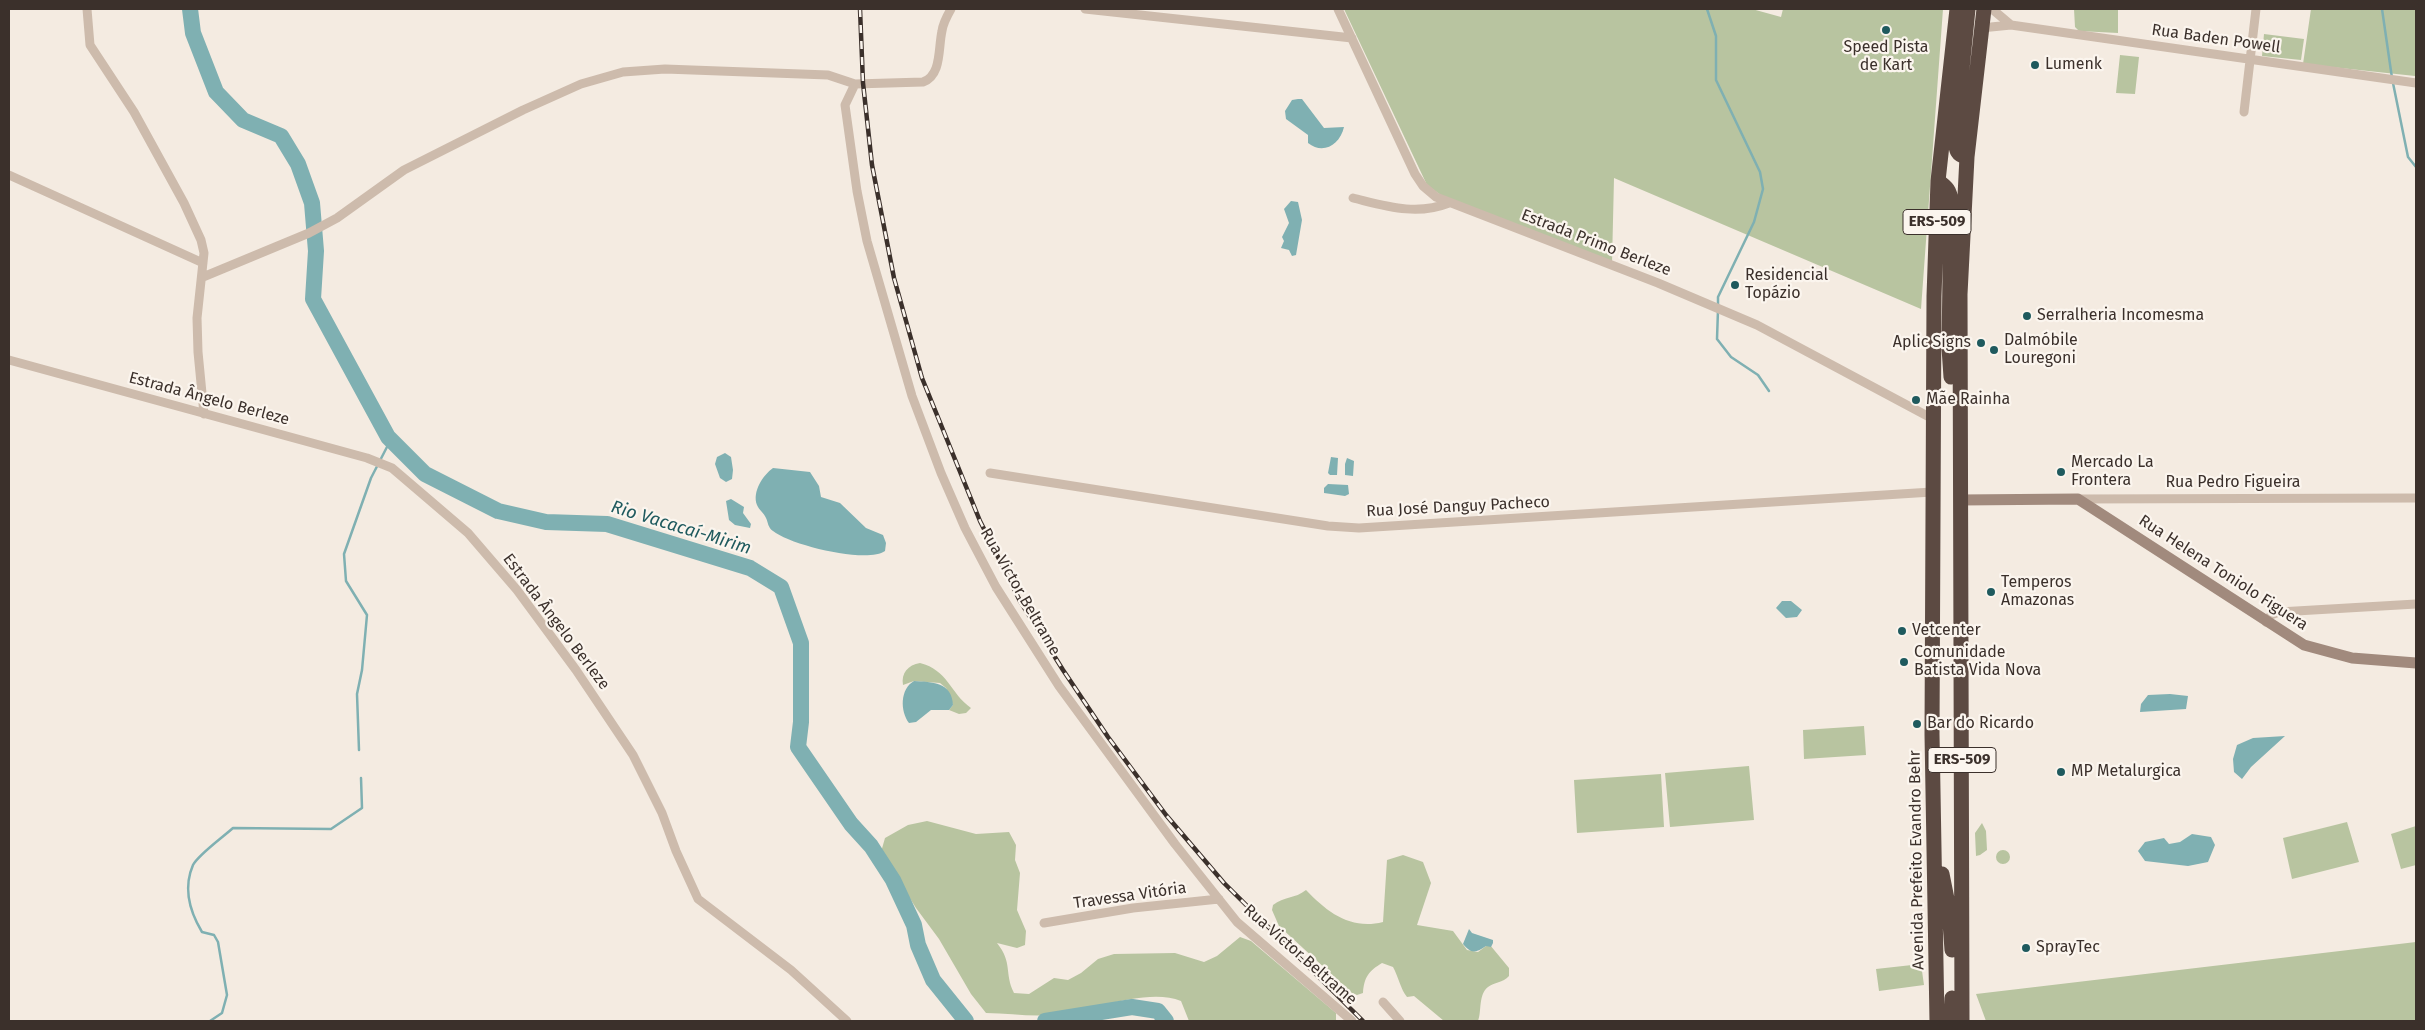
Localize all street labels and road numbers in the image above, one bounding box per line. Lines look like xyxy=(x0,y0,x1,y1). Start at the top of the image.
street label: Rua Baden Powell xyxy=(2150,20,2282,58)
street label: Estrada Primo Berleze xyxy=(1518,206,1674,280)
road number: ERS-509 xyxy=(1903,210,1971,234)
street label: Estrada Ângelo Berleze xyxy=(127,368,291,430)
street label: Rua Pedro Figueira xyxy=(2165,473,2301,493)
street label: Rua José Danguy Pacheco xyxy=(1366,493,1550,521)
street label: Rua Helena Toniolo Figuera xyxy=(2135,511,2311,635)
street label: Rua Victor Beltrame xyxy=(976,525,1064,659)
street label: Estrada Ângelo Berleze xyxy=(499,550,613,694)
road number: ERS-509 xyxy=(1928,748,1996,772)
street label: Avenida Prefeito Evandro Behr xyxy=(1905,750,1929,970)
street label: Travessa Vitória xyxy=(1072,879,1188,913)
street label: Rua Victor Beltrame xyxy=(1239,901,1361,1009)

